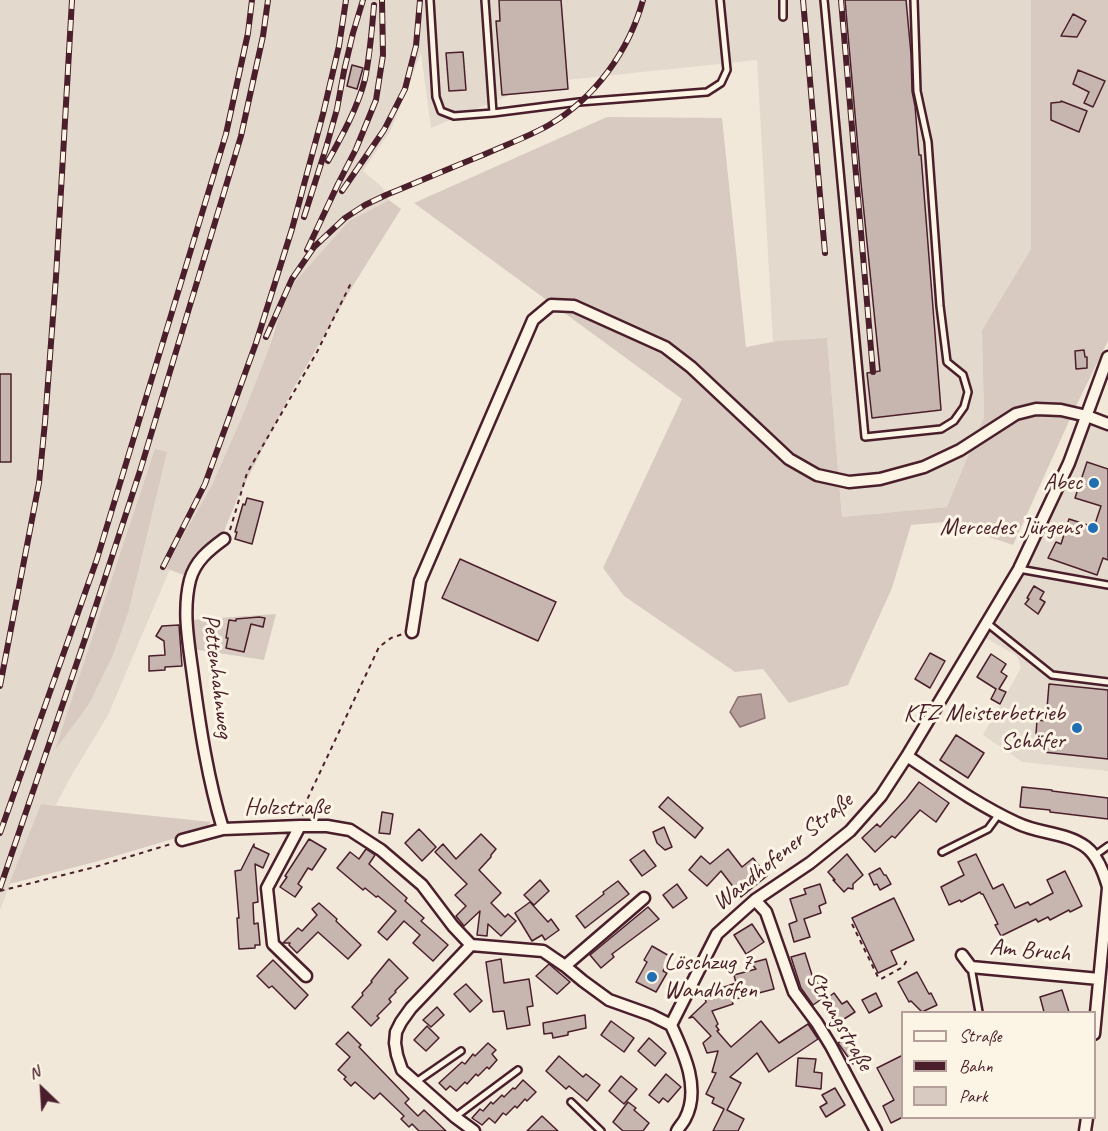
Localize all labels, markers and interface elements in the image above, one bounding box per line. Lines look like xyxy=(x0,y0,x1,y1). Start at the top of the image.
place label: Abec xyxy=(1043,469,1082,497)
marker: Abec xyxy=(1087,476,1101,490)
place label: Mercedes Jürgens xyxy=(940,514,1081,542)
marker: Mercedes Jürgens xyxy=(1086,521,1100,535)
street label: Pettenhahnweg xyxy=(195,613,239,739)
place label: KFZ Meisterbetrieb Schäfer xyxy=(904,700,1065,756)
marker: KFZ Meisterbetrieb Schäfer xyxy=(1070,721,1084,735)
street label: Wandhofener Straße xyxy=(707,787,859,917)
street label: Holzstraße xyxy=(244,794,330,822)
street label: Am Bruch xyxy=(989,933,1071,969)
place label: Löschzug 7 Wandhofen xyxy=(664,949,757,1005)
street label: Strangstraße xyxy=(799,966,879,1076)
marker: Löschzug 7 Wandhofen xyxy=(645,970,659,984)
legend xyxy=(901,1011,1096,1119)
text: Straße xyxy=(959,1025,1001,1047)
text: Bahn xyxy=(959,1055,993,1077)
north arrow xyxy=(12,1059,72,1119)
text: N xyxy=(26,1062,43,1084)
text: Park xyxy=(959,1085,988,1107)

